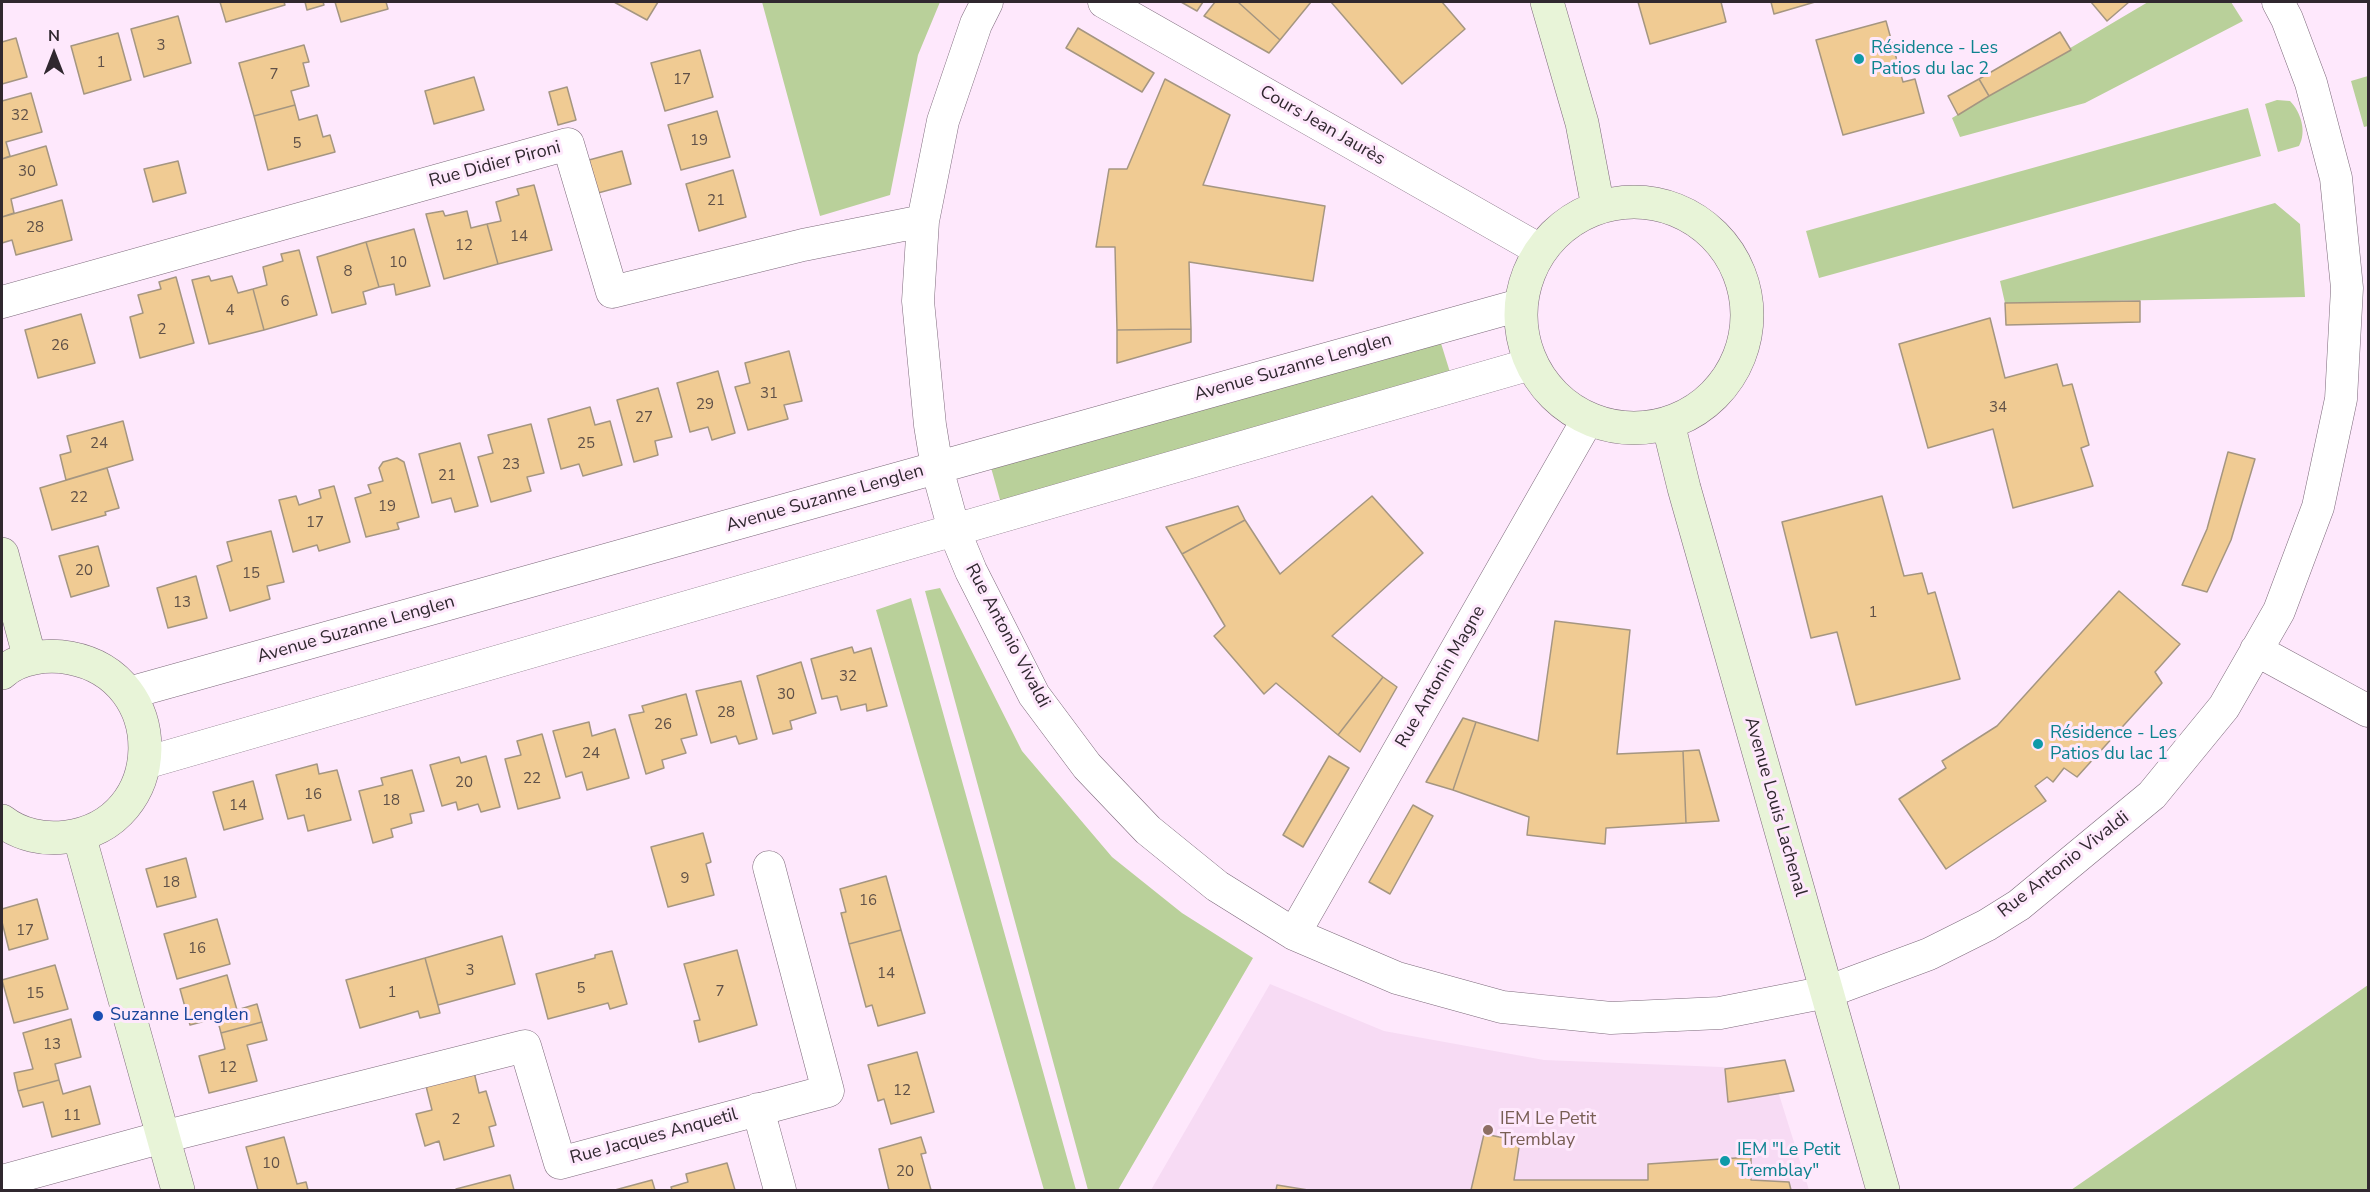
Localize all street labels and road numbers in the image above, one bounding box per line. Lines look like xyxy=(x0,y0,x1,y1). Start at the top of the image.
street label: Cours Jean Jaurès xyxy=(1256,81,1388,171)
street label: Rue Didier Pironi xyxy=(427,137,563,193)
street label: Avenue Suzanne Lenglen xyxy=(1192,329,1394,407)
street label: Avenue Suzanne Lenglen xyxy=(724,460,926,538)
street label: Rue Antonio Vivaldi xyxy=(960,560,1054,712)
street label: Avenue Suzanne Lenglen xyxy=(255,591,457,669)
street label: Rue Antonin Magne xyxy=(1392,602,1490,752)
street label: Avenue Louis Lachenal xyxy=(1739,715,1811,899)
street label: Rue Antonio Vivaldi xyxy=(1994,807,2134,923)
street label: Rue Jacques Anquetil xyxy=(568,1104,740,1170)

